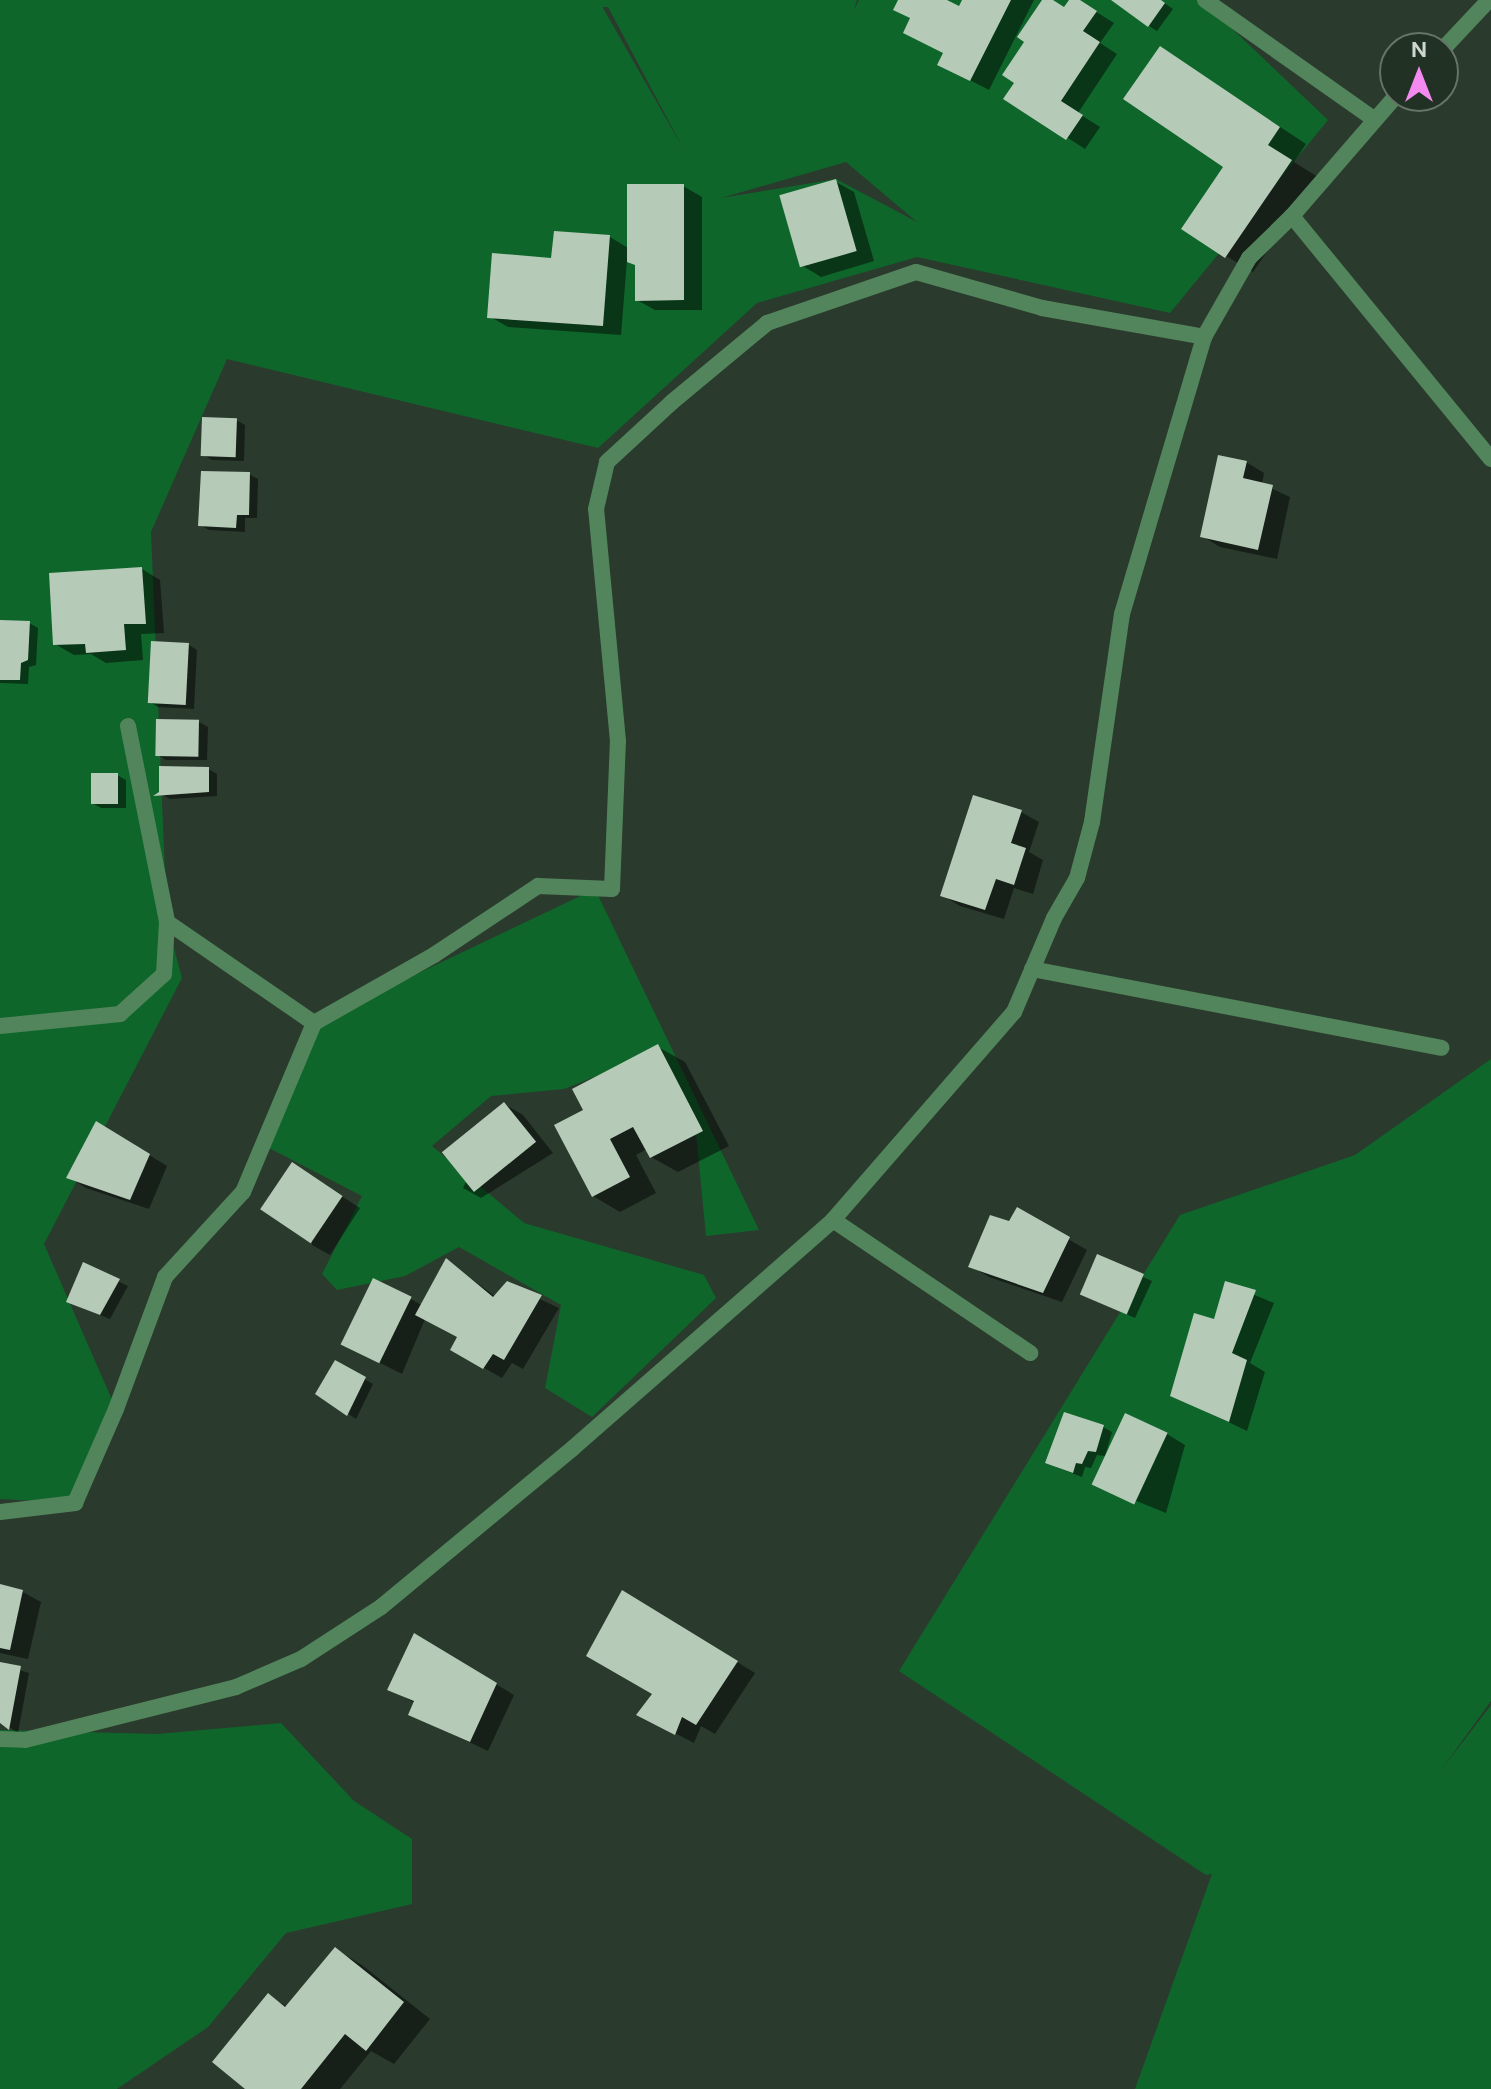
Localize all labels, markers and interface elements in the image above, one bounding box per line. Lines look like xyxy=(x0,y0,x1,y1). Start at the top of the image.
north arrow xyxy=(1379,32,1459,112)
text: N xyxy=(1411,35,1427,64)

